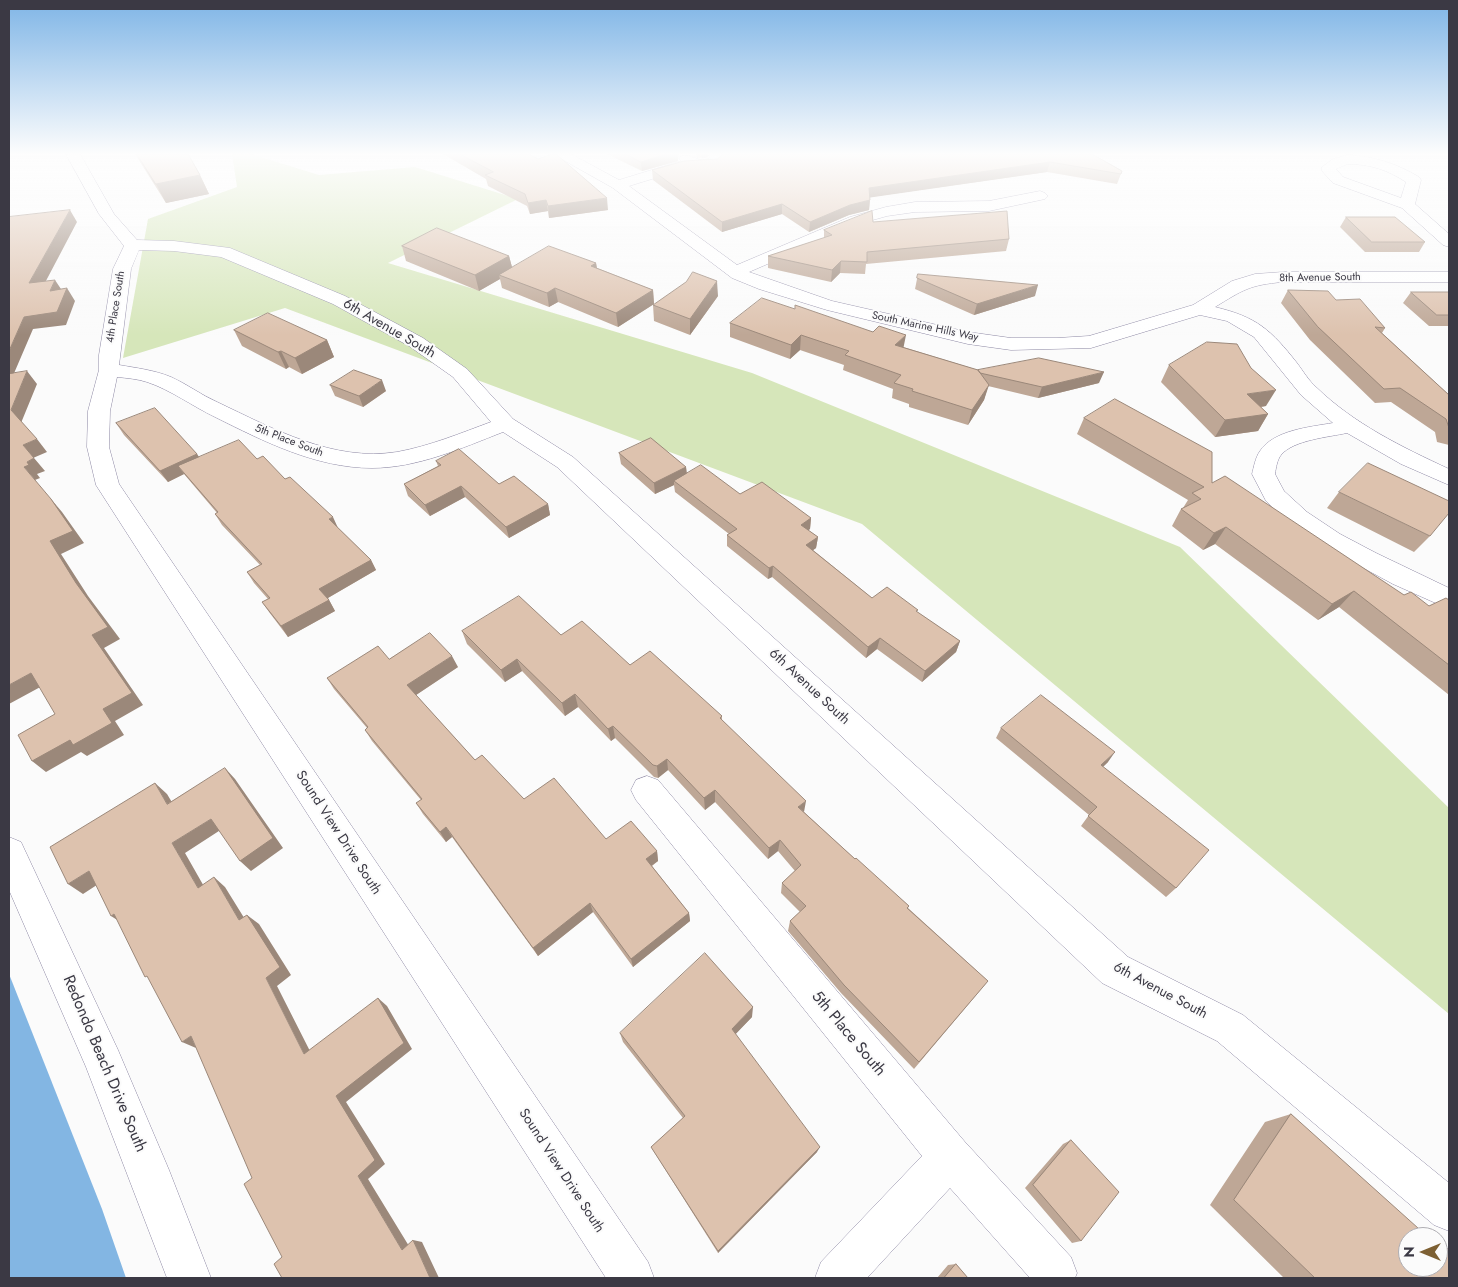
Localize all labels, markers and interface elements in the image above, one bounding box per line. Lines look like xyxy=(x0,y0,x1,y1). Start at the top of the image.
street label: 4th Place South xyxy=(104,270,128,344)
street label: 8th Avenue South xyxy=(1279,271,1361,285)
street label: 6th Avenue South xyxy=(340,296,438,362)
street label: South Marine Hills Way xyxy=(871,309,979,345)
street label: 5th Place South xyxy=(253,422,325,460)
street label: 6th Avenue South xyxy=(765,645,853,729)
street label: Sound View Drive South xyxy=(292,768,384,898)
street label: 6th Avenue South xyxy=(1110,959,1210,1023)
street label: Redondo Beach Drive South xyxy=(58,973,150,1155)
street label: 5th Place South xyxy=(807,988,889,1080)
street label: Sound View Drive South xyxy=(515,1106,607,1236)
north arrow xyxy=(1398,1227,1448,1277)
text: N xyxy=(1399,1246,1419,1258)

